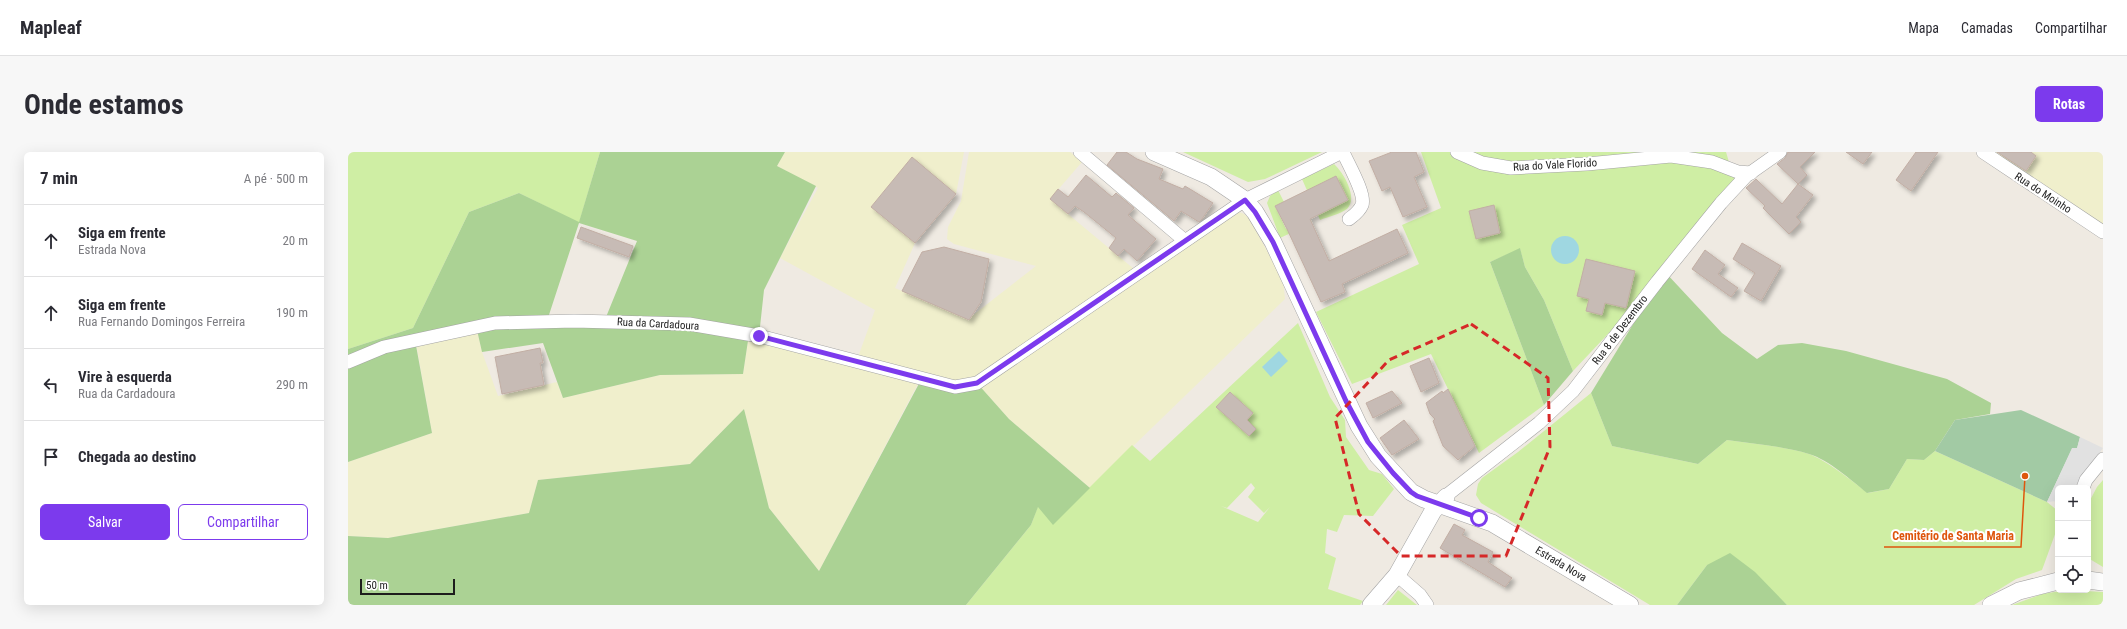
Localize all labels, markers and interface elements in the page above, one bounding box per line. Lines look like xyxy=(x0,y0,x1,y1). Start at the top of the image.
text: Mapleaf xyxy=(20,16,82,39)
text: Mapa xyxy=(1908,20,1939,36)
text: Camadas xyxy=(1961,20,2013,36)
text: Compartilhar xyxy=(2035,20,2107,36)
button: Rotas xyxy=(2035,86,2103,122)
text: Onde estamos xyxy=(24,88,184,121)
street label: Rua do Vale Florido xyxy=(1513,156,1598,174)
text: 7 min xyxy=(40,168,78,188)
street label: Rua do Moinho xyxy=(2012,170,2074,216)
text: A pé · 500 m xyxy=(244,171,308,186)
text: Siga em frente xyxy=(78,224,166,242)
icon: ahead xyxy=(40,230,62,252)
text: 20 m xyxy=(282,233,308,248)
text: Estrada Nova xyxy=(78,242,146,257)
street label: Rua 8 de Dezembro xyxy=(1590,292,1651,367)
text: Siga em frente xyxy=(78,296,166,314)
icon: ahead xyxy=(40,302,62,324)
text: 190 m xyxy=(276,305,308,320)
text: Rua Fernando Domingos Ferreira xyxy=(78,314,245,329)
street label: Rua da Cardadoura xyxy=(617,315,699,333)
route end xyxy=(750,327,768,345)
text: Vire à esquerda xyxy=(78,368,172,386)
icon: left xyxy=(40,374,62,396)
text: 290 m xyxy=(276,377,308,392)
text: Rua da Cardadoura xyxy=(78,386,175,401)
icon: arrive xyxy=(40,446,62,468)
text: Chegada ao destino xyxy=(78,448,196,466)
map controls xyxy=(2055,485,2091,593)
button: + xyxy=(2055,485,2091,521)
button: Salvar xyxy=(40,504,170,540)
button: Compartilhar xyxy=(178,504,308,540)
route start xyxy=(1470,509,1488,527)
button: − xyxy=(2055,521,2091,557)
callout: Cemitério de Santa Maria xyxy=(1884,523,2021,547)
text: Cemitério de Santa Maria xyxy=(1892,529,2014,543)
street label: Estrada Nova xyxy=(1533,544,1589,584)
button: locate xyxy=(2055,557,2091,593)
scale bar xyxy=(360,577,455,596)
text: 50 m xyxy=(366,579,388,592)

